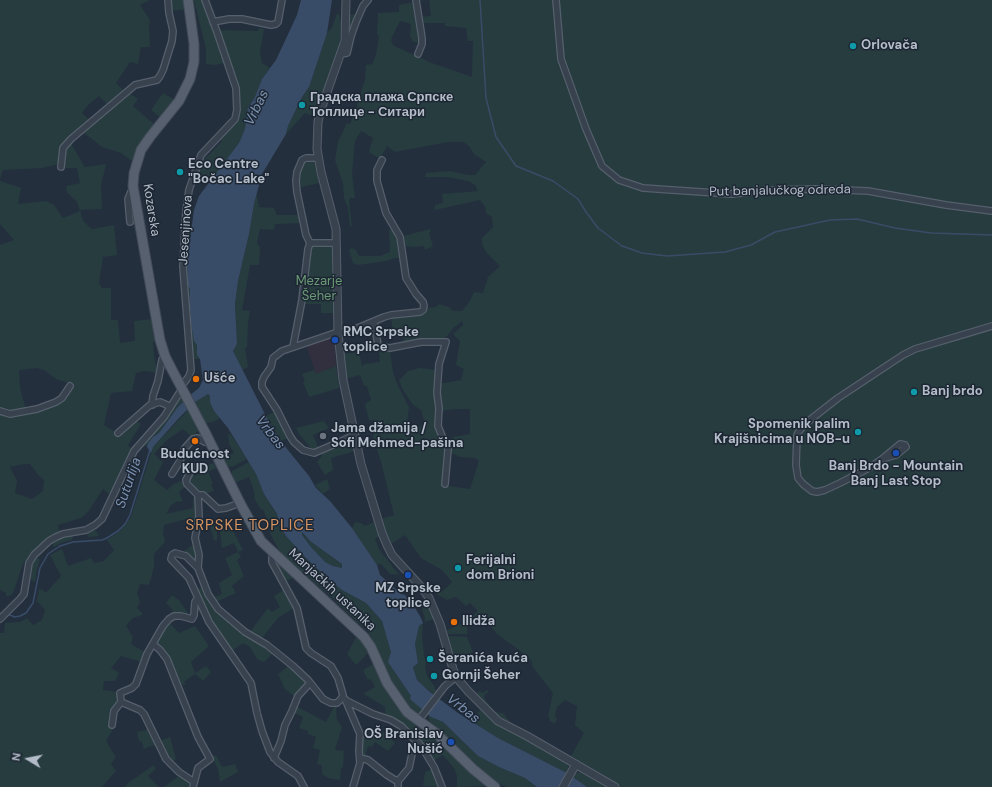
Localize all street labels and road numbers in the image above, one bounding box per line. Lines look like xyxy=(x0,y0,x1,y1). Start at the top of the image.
street label: Put banjalučkog odreda xyxy=(709,182,851,200)
street label: Kozarska xyxy=(139,183,163,237)
street label: Jesenjinova xyxy=(176,195,196,265)
street label: Manjačkih ustanika xyxy=(285,546,379,634)

